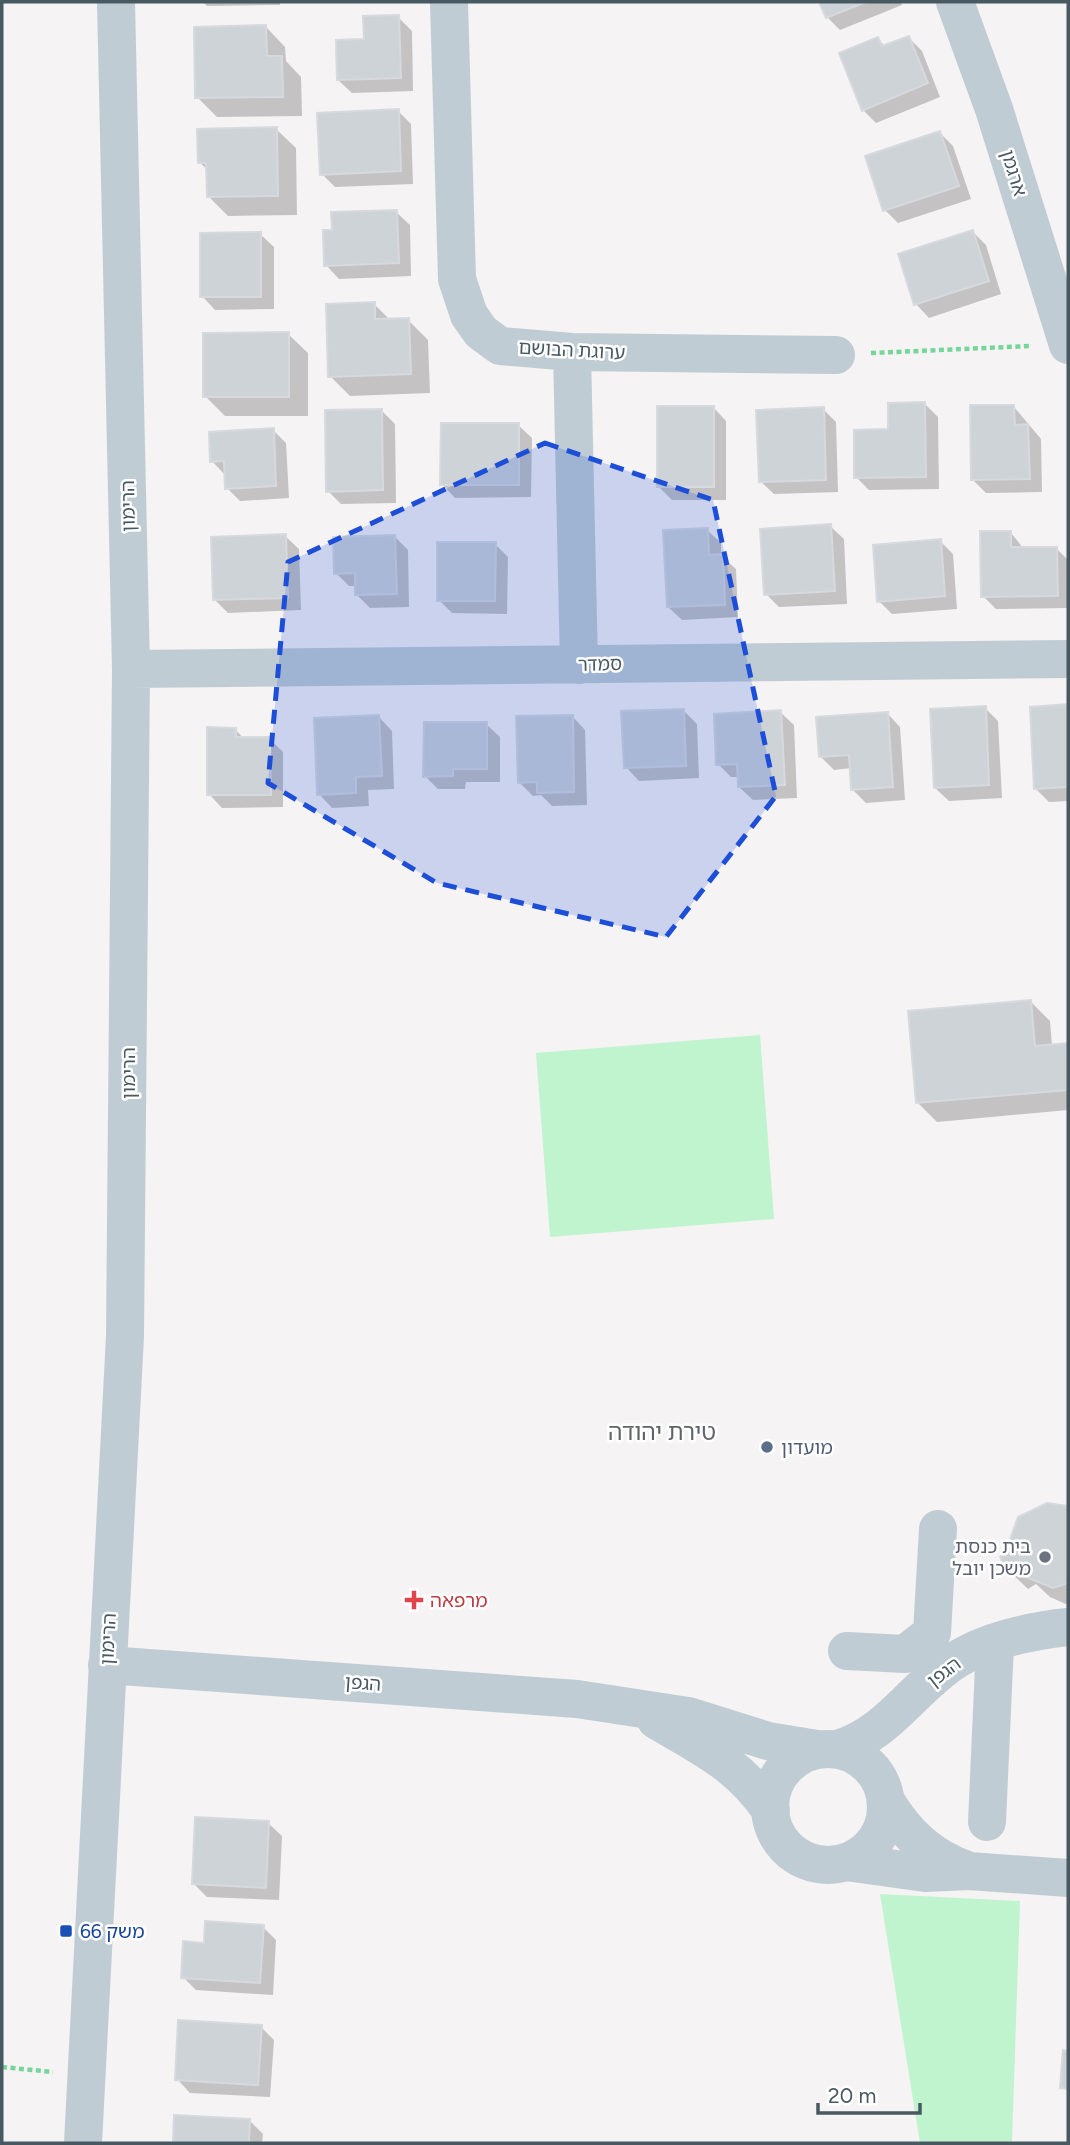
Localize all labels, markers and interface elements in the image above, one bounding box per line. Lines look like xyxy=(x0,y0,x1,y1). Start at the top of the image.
street label: ארגמן xyxy=(996,147,1032,199)
street label: ערוגת הבושם xyxy=(518,336,626,364)
street label: הרימון xyxy=(116,480,140,532)
street label: סמדר xyxy=(578,652,622,676)
street label: הרימון xyxy=(117,1047,140,1099)
district label: טירת יהודה xyxy=(608,1418,716,1446)
place label: מועדון xyxy=(781,1436,833,1459)
marker: מועדון xyxy=(759,1439,775,1455)
place label: בית כנסת משכן יובל xyxy=(952,1535,1031,1580)
marker: בית כנסת משכן יובל xyxy=(1037,1549,1053,1565)
place label: מרפאה xyxy=(430,1589,488,1612)
marker: מרפאה xyxy=(404,1590,424,1610)
street label: הרימון xyxy=(95,1613,121,1665)
street label: הגפן xyxy=(923,1652,965,1692)
street label: הגפן xyxy=(344,1670,382,1696)
place label: משק 66 xyxy=(80,1920,145,1943)
marker: משק 66 xyxy=(58,1923,74,1939)
scale bar xyxy=(818,2072,920,2116)
text: 20 m xyxy=(828,2083,876,2108)

